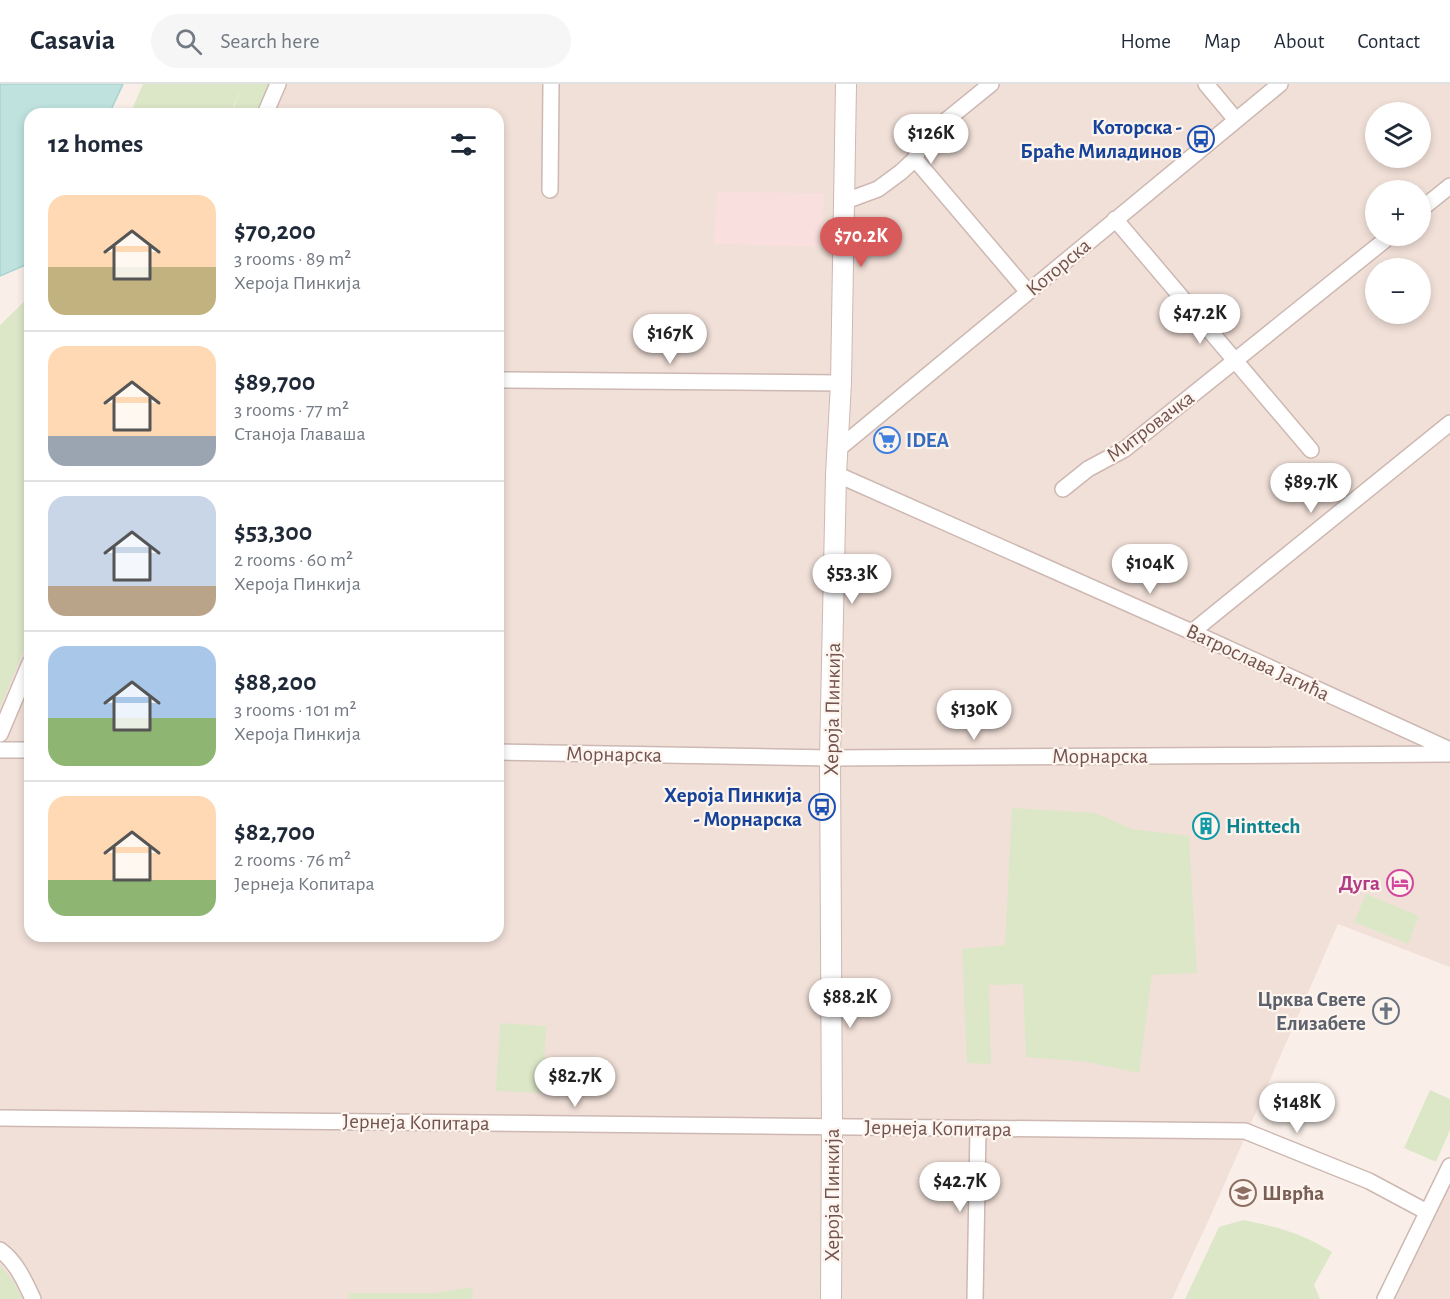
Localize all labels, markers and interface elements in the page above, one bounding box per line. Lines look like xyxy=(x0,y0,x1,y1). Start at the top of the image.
search box xyxy=(151,14,571,68)
icon: search xyxy=(172,25,205,58)
text: Casavia xyxy=(30,27,115,55)
text: Search here xyxy=(220,30,320,52)
text: Home xyxy=(1120,31,1171,52)
text: Map xyxy=(1204,31,1241,52)
text: About xyxy=(1274,31,1324,52)
text: Contact xyxy=(1357,31,1420,52)
map controls xyxy=(1365,102,1431,324)
button: layers xyxy=(1365,102,1431,168)
pin: $126K xyxy=(889,114,973,165)
place label: Которска - Браће Миладинов xyxy=(1020,117,1182,162)
text: $126K xyxy=(908,123,954,143)
bus stop icon: Которска - Браће Миладинов xyxy=(1186,124,1216,154)
icon: filters xyxy=(447,128,480,161)
text: 12 homes xyxy=(48,131,143,157)
button: + xyxy=(1365,180,1431,246)
pin: $70.2K xyxy=(812,217,910,268)
text: $70,200 xyxy=(234,218,316,244)
icon: home xyxy=(96,219,168,291)
text: $70.2K xyxy=(834,226,888,246)
street label: Которска xyxy=(1022,234,1095,300)
text: 3 rooms · 89 m² xyxy=(234,249,351,269)
button: − xyxy=(1365,258,1431,324)
text: Хероја Пинкија xyxy=(234,273,361,293)
pin: $47.2K xyxy=(1151,294,1249,345)
text: $47.2K xyxy=(1173,303,1227,323)
pin: $167K xyxy=(628,314,712,365)
text: $167K xyxy=(647,323,693,343)
text: $89,700 xyxy=(234,369,315,395)
icon: home xyxy=(96,370,168,442)
street label: Митровачка xyxy=(1103,387,1198,466)
text: 3 rooms · 77 m² xyxy=(234,400,349,420)
text: Станоја Главаша xyxy=(234,424,366,444)
supermarket icon: IDEA xyxy=(872,425,902,455)
place label: IDEA xyxy=(906,430,950,451)
pin: $89.7K xyxy=(1262,463,1360,514)
text: $89.7K xyxy=(1284,472,1338,492)
text: $53,300 xyxy=(234,519,312,545)
icon: home xyxy=(96,520,168,592)
pin: $104K xyxy=(1108,544,1192,595)
text: 2 rooms · 60 m² xyxy=(234,550,353,570)
text: $104K xyxy=(1126,553,1174,573)
pin: $53.3K xyxy=(803,554,901,605)
text: $53.3K xyxy=(826,563,878,583)
text: Хероја Пинкија xyxy=(234,574,361,594)
street label: Ватрослава Јагића xyxy=(1183,620,1333,705)
street label: Хероја Пинкија xyxy=(821,642,844,776)
text: $88,200 xyxy=(234,669,317,695)
icon: home xyxy=(96,670,168,742)
pin: $130K xyxy=(932,690,1016,741)
text: $130K xyxy=(951,699,997,719)
text: 3 rooms · 101 m² xyxy=(234,700,357,720)
text: Хероја Пинкија xyxy=(234,724,361,744)
street label: Морнарска xyxy=(566,743,663,766)
street label: Морнарска xyxy=(1052,746,1148,767)
place label: Хероја Пинкија - Морнарска xyxy=(664,785,802,830)
bus stop icon: Хероја Пинкија - Морнарска xyxy=(807,792,837,822)
building icon: Hinttech xyxy=(1191,811,1221,841)
place label: Hinttech xyxy=(1226,816,1300,837)
text: $82,700 xyxy=(234,819,315,845)
icon: home xyxy=(96,820,168,892)
text: 2 rooms · 76 m² xyxy=(234,850,351,870)
hotel icon: Дуга xyxy=(1385,868,1415,898)
place label: Дуга xyxy=(1339,873,1380,894)
text: Јернеја Копитара xyxy=(234,874,375,894)
pin: $88.2K xyxy=(801,978,899,1029)
text: $88.2K xyxy=(823,987,877,1007)
place label: Црква Свете Елизабете xyxy=(1257,989,1366,1034)
church icon: Црква Свете Елизабете xyxy=(1371,996,1401,1026)
pin: $82.7K xyxy=(526,1057,624,1108)
text: $82.7K xyxy=(548,1066,602,1086)
pin: $148K xyxy=(1255,1083,1339,1134)
text: $148K xyxy=(1273,1092,1321,1112)
street label: Јернеја Копитара xyxy=(342,1111,490,1134)
street label: Јернеја Копитара xyxy=(864,1117,1012,1140)
street label: Хероја Пинкија xyxy=(822,1128,843,1262)
pin: $42.7K xyxy=(911,1162,1009,1213)
text: $42.7K xyxy=(933,1171,987,1191)
school or university icon: Шврћа xyxy=(1228,1178,1258,1208)
place label: Шврћа xyxy=(1262,1183,1324,1204)

